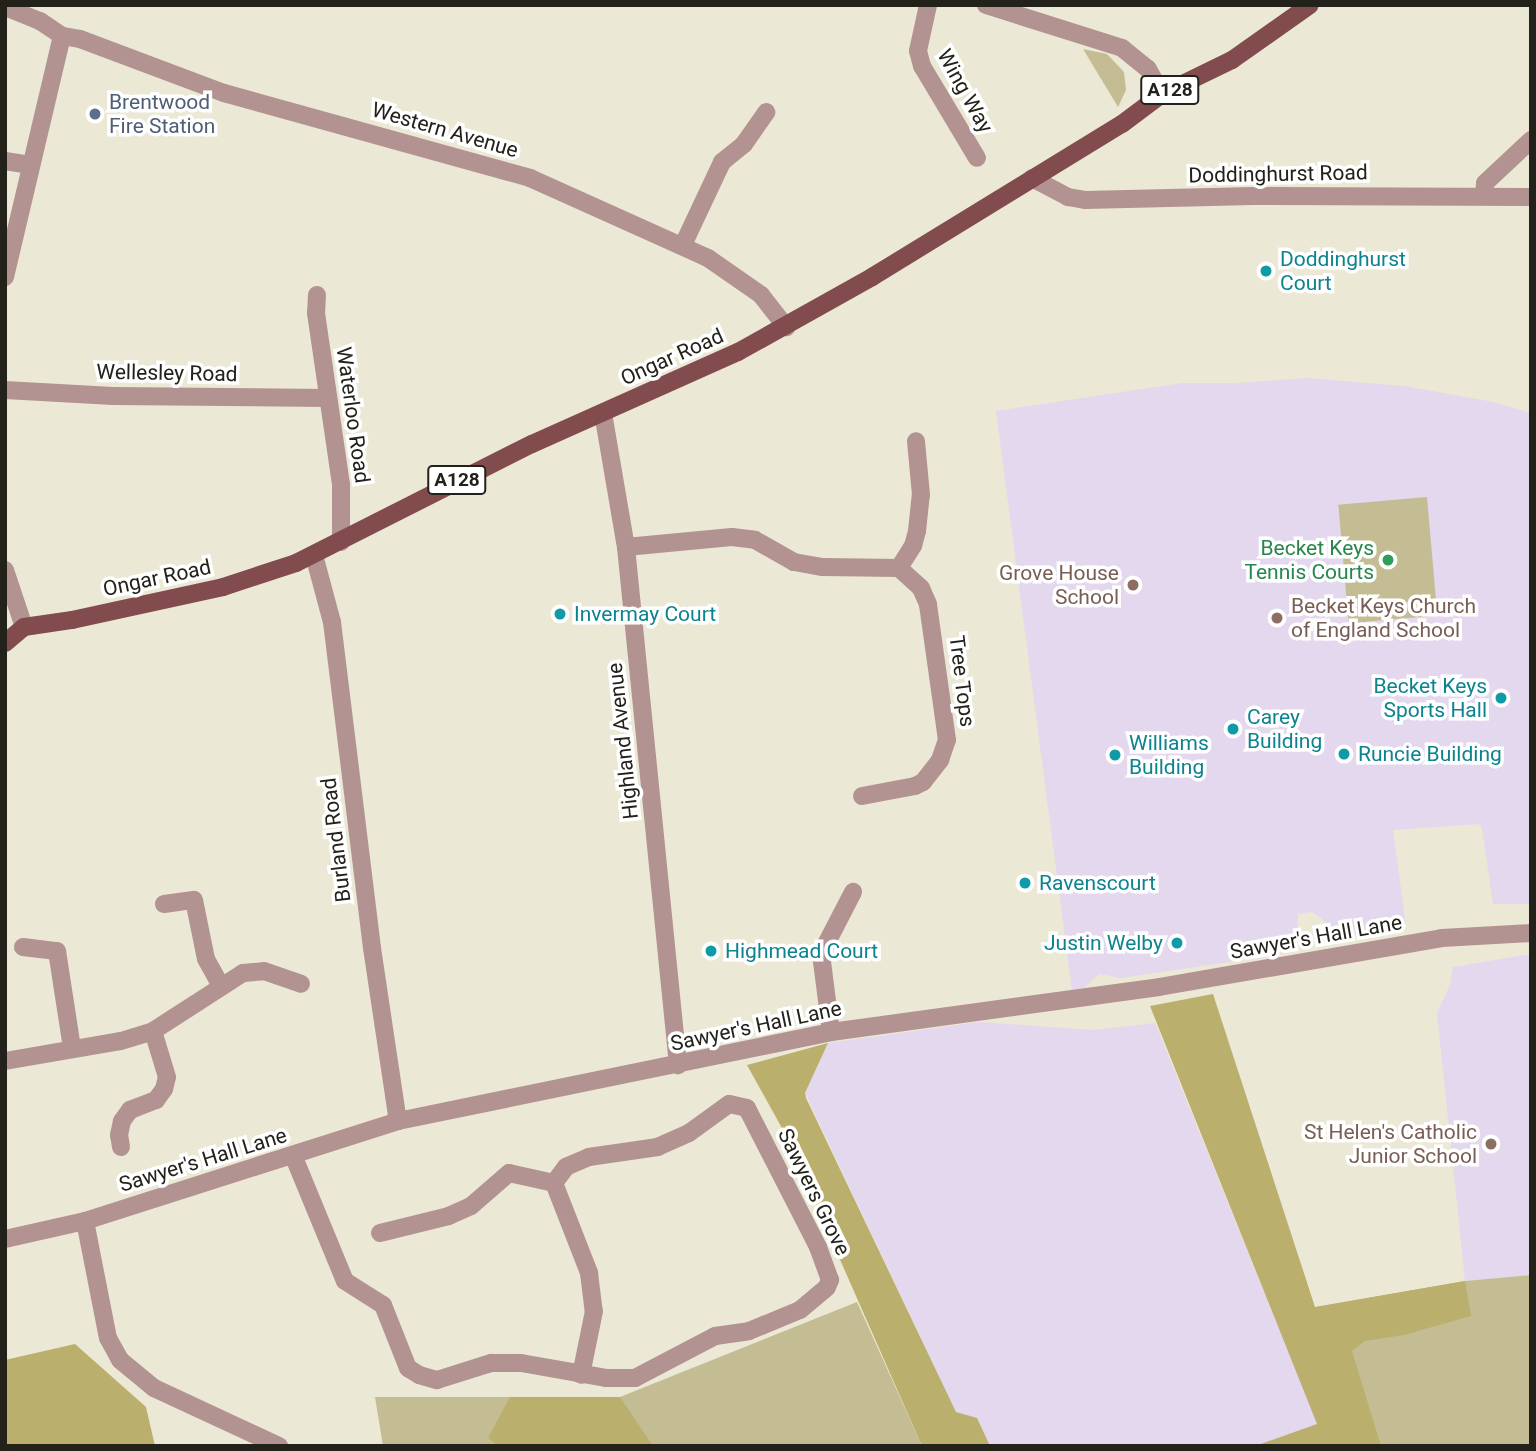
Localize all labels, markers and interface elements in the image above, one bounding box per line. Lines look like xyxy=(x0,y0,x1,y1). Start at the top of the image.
street label: Wing Way xyxy=(932,45,998,137)
road number: A128 xyxy=(1140,74,1200,106)
place label: Brentwood Fire Station xyxy=(109,89,215,139)
street label: Western Avenue xyxy=(369,97,521,163)
marker: Brentwood Fire Station xyxy=(87,106,103,122)
street label: Doddinghurst Road xyxy=(1188,160,1368,188)
place label: Doddinghurst Court xyxy=(1280,246,1406,296)
marker: Doddinghurst Court xyxy=(1258,263,1274,279)
street label: Ongar Road xyxy=(617,323,727,391)
street label: Waterloo Road xyxy=(331,345,375,485)
street label: Wellesley Road xyxy=(96,359,238,387)
road number: A128 xyxy=(427,464,487,495)
place label: Becket Keys Tennis Courts xyxy=(1244,535,1374,585)
marker: Becket Keys Tennis Courts xyxy=(1380,552,1396,568)
street label: Ongar Road xyxy=(101,554,213,602)
place label: Grove House School xyxy=(999,560,1119,610)
marker: Grove House School xyxy=(1125,577,1141,593)
place label: Becket Keys Church of England School xyxy=(1291,593,1476,643)
place label: Invermay Court xyxy=(574,601,716,627)
marker: Invermay Court xyxy=(552,606,568,622)
marker: Becket Keys Church of England School xyxy=(1269,610,1285,626)
street label: Tree Tops xyxy=(944,634,980,728)
street label: Highland Avenue xyxy=(602,661,644,821)
place label: Becket Keys Sports Hall xyxy=(1373,673,1487,723)
marker: Becket Keys Sports Hall xyxy=(1493,690,1509,706)
place label: Carey Building xyxy=(1247,704,1322,754)
marker: Carey Building xyxy=(1225,721,1241,737)
place label: Williams Building xyxy=(1129,730,1209,780)
place label: Runcie Building xyxy=(1358,741,1502,767)
marker: Runcie Building xyxy=(1336,746,1352,762)
marker: Williams Building xyxy=(1107,747,1123,763)
street label: Burland Road xyxy=(316,776,356,904)
place label: Ravenscourt xyxy=(1039,870,1156,896)
marker: Ravenscourt xyxy=(1017,875,1033,891)
street label: Sawyer's Hall Lane xyxy=(1228,909,1404,965)
place label: Justin Welby xyxy=(1044,930,1163,956)
marker: Justin Welby xyxy=(1169,935,1185,951)
place label: Highmead Court xyxy=(725,938,878,964)
marker: Highmead Court xyxy=(703,943,719,959)
street label: Sawyer's Hall Lane xyxy=(668,996,844,1056)
place label: St Helen's Catholic Junior School xyxy=(1304,1119,1477,1169)
street label: Sawyer's Hall Lane xyxy=(116,1123,290,1197)
street label: Sawyers Grove xyxy=(772,1124,856,1260)
marker: St Helen's Catholic Junior School xyxy=(1483,1136,1499,1152)

